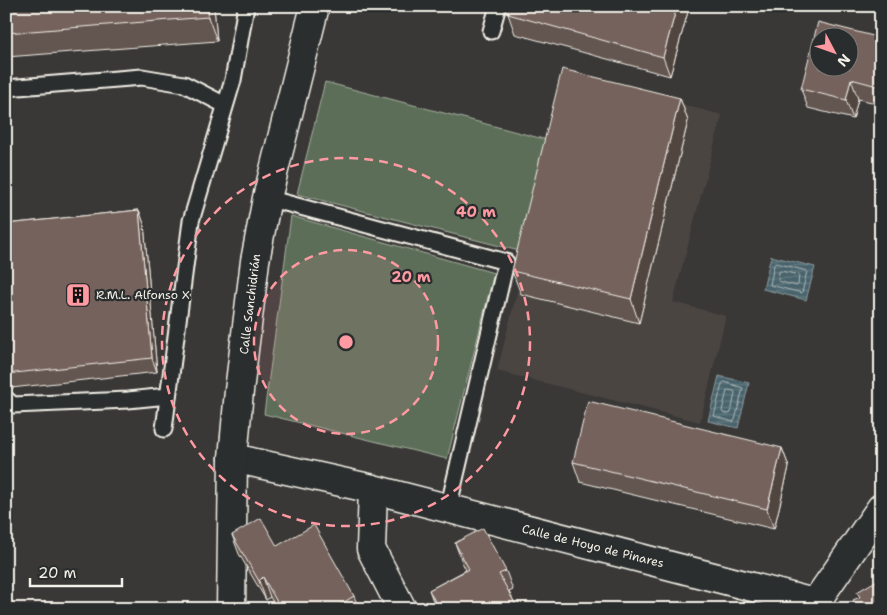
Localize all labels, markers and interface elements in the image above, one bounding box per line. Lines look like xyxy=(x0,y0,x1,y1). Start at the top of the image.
north arrow xyxy=(810,28,860,78)
text: N xyxy=(833,50,854,71)
text: 40 m xyxy=(456,202,496,222)
street label: Calle Sanchidrián xyxy=(236,253,264,355)
text: 20 m xyxy=(391,267,431,287)
building icon: R.M.L. Alfonso X xyxy=(65,282,91,308)
place label: R.M.L. Alfonso X xyxy=(96,287,190,303)
centre of rings xyxy=(337,333,355,351)
street label: Calle de Hoyo de Pinares xyxy=(520,521,666,571)
scale bar xyxy=(30,555,122,587)
text: 20 m xyxy=(38,563,77,583)

